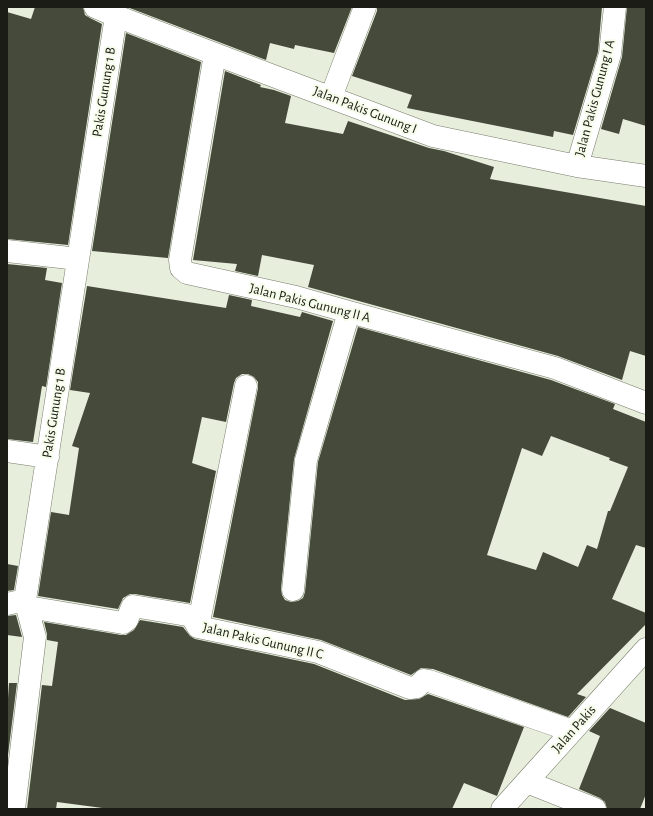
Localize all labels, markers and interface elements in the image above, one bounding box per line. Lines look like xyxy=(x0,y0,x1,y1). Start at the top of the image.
street label: Jalan Pakis Gunung I A xyxy=(571,38,619,158)
street label: Pakis Gunung 1 B xyxy=(89,46,119,138)
street label: Jalan Pakis Gunung I xyxy=(311,82,419,138)
street label: Jalan Pakis Gunung II A xyxy=(248,280,372,326)
street label: Pakis Gunung 1 B xyxy=(39,367,69,459)
street label: Jalan Pakis Gunung II C xyxy=(201,619,325,663)
street label: Jalan Pakis xyxy=(548,702,600,756)

